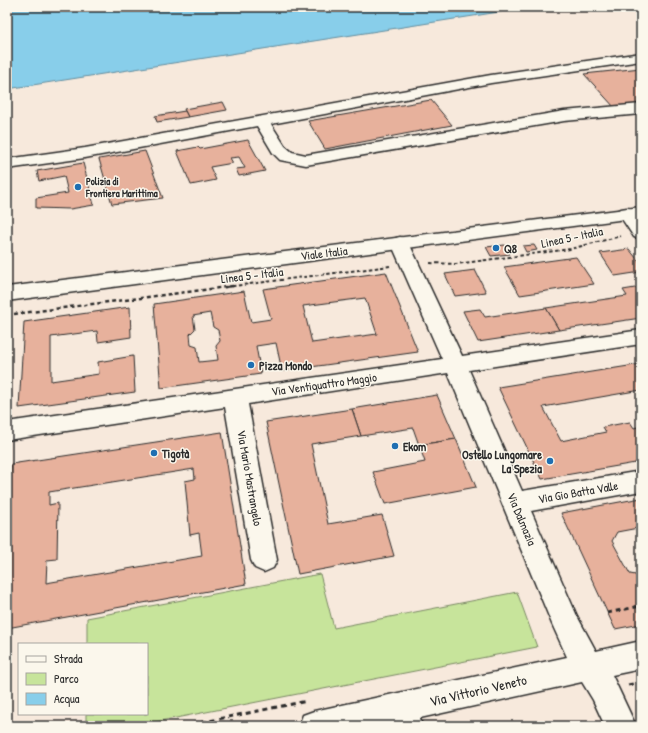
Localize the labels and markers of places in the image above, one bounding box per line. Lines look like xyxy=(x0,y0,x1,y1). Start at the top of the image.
place label: Polizia di Frontiera Marittima xyxy=(85,175,158,200)
marker: Polizia di Frontiera Marittima xyxy=(73,182,83,192)
place label: Q8 xyxy=(504,240,518,257)
marker: Q8 xyxy=(491,243,501,253)
place label: Pizza Mondo xyxy=(259,357,312,374)
marker: Pizza Mondo xyxy=(246,360,256,370)
place label: Ekom xyxy=(403,438,426,455)
marker: Ekom xyxy=(390,441,400,451)
place label: Tigotà xyxy=(161,445,190,463)
place label: Ostello Lungomare La Spezia xyxy=(462,446,542,478)
marker: Tigotà xyxy=(149,448,159,458)
marker: Ostello Lungomare La Spezia xyxy=(545,456,555,466)

